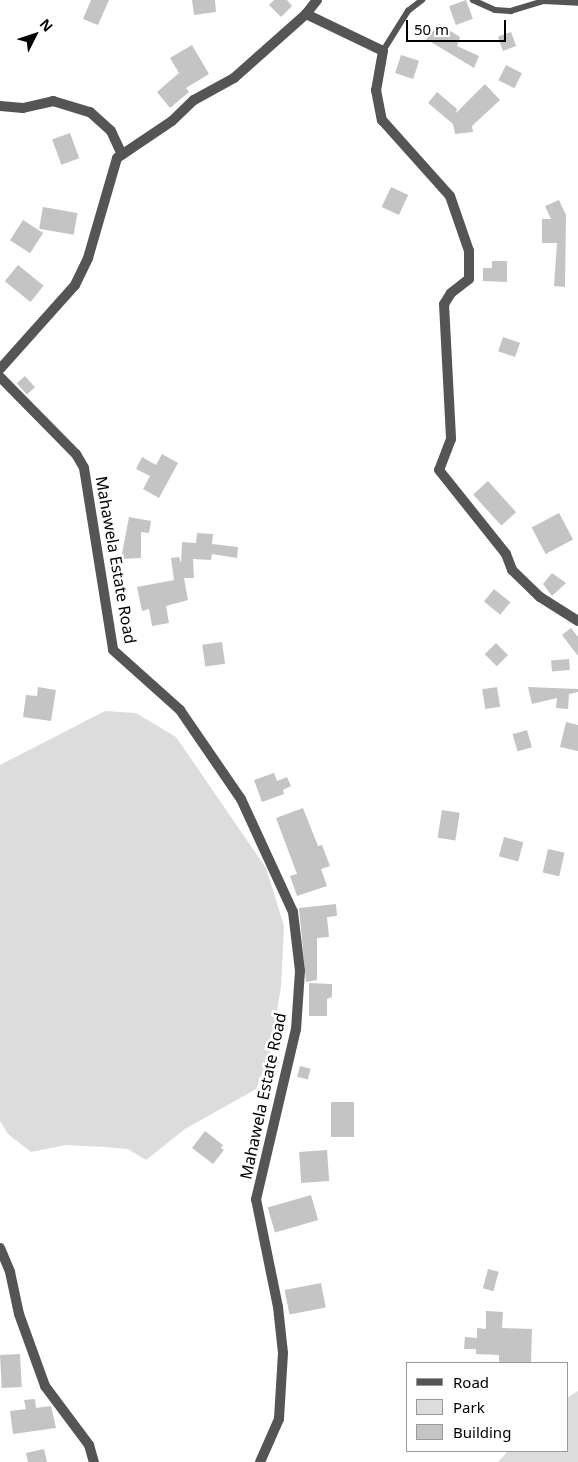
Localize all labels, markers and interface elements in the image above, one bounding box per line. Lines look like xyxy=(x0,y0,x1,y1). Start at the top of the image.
north arrow xyxy=(10,10,60,60)
scale bar xyxy=(408,10,508,42)
text: N xyxy=(36,14,58,35)
text: 50 m xyxy=(414,19,449,39)
street label: Mahawela Estate Road xyxy=(92,475,140,645)
street label: Mahawela Estate Road xyxy=(236,1011,290,1181)
legend xyxy=(406,1362,568,1452)
text: Road xyxy=(453,1372,489,1392)
text: Park xyxy=(453,1397,485,1417)
text: Building xyxy=(453,1422,511,1442)

